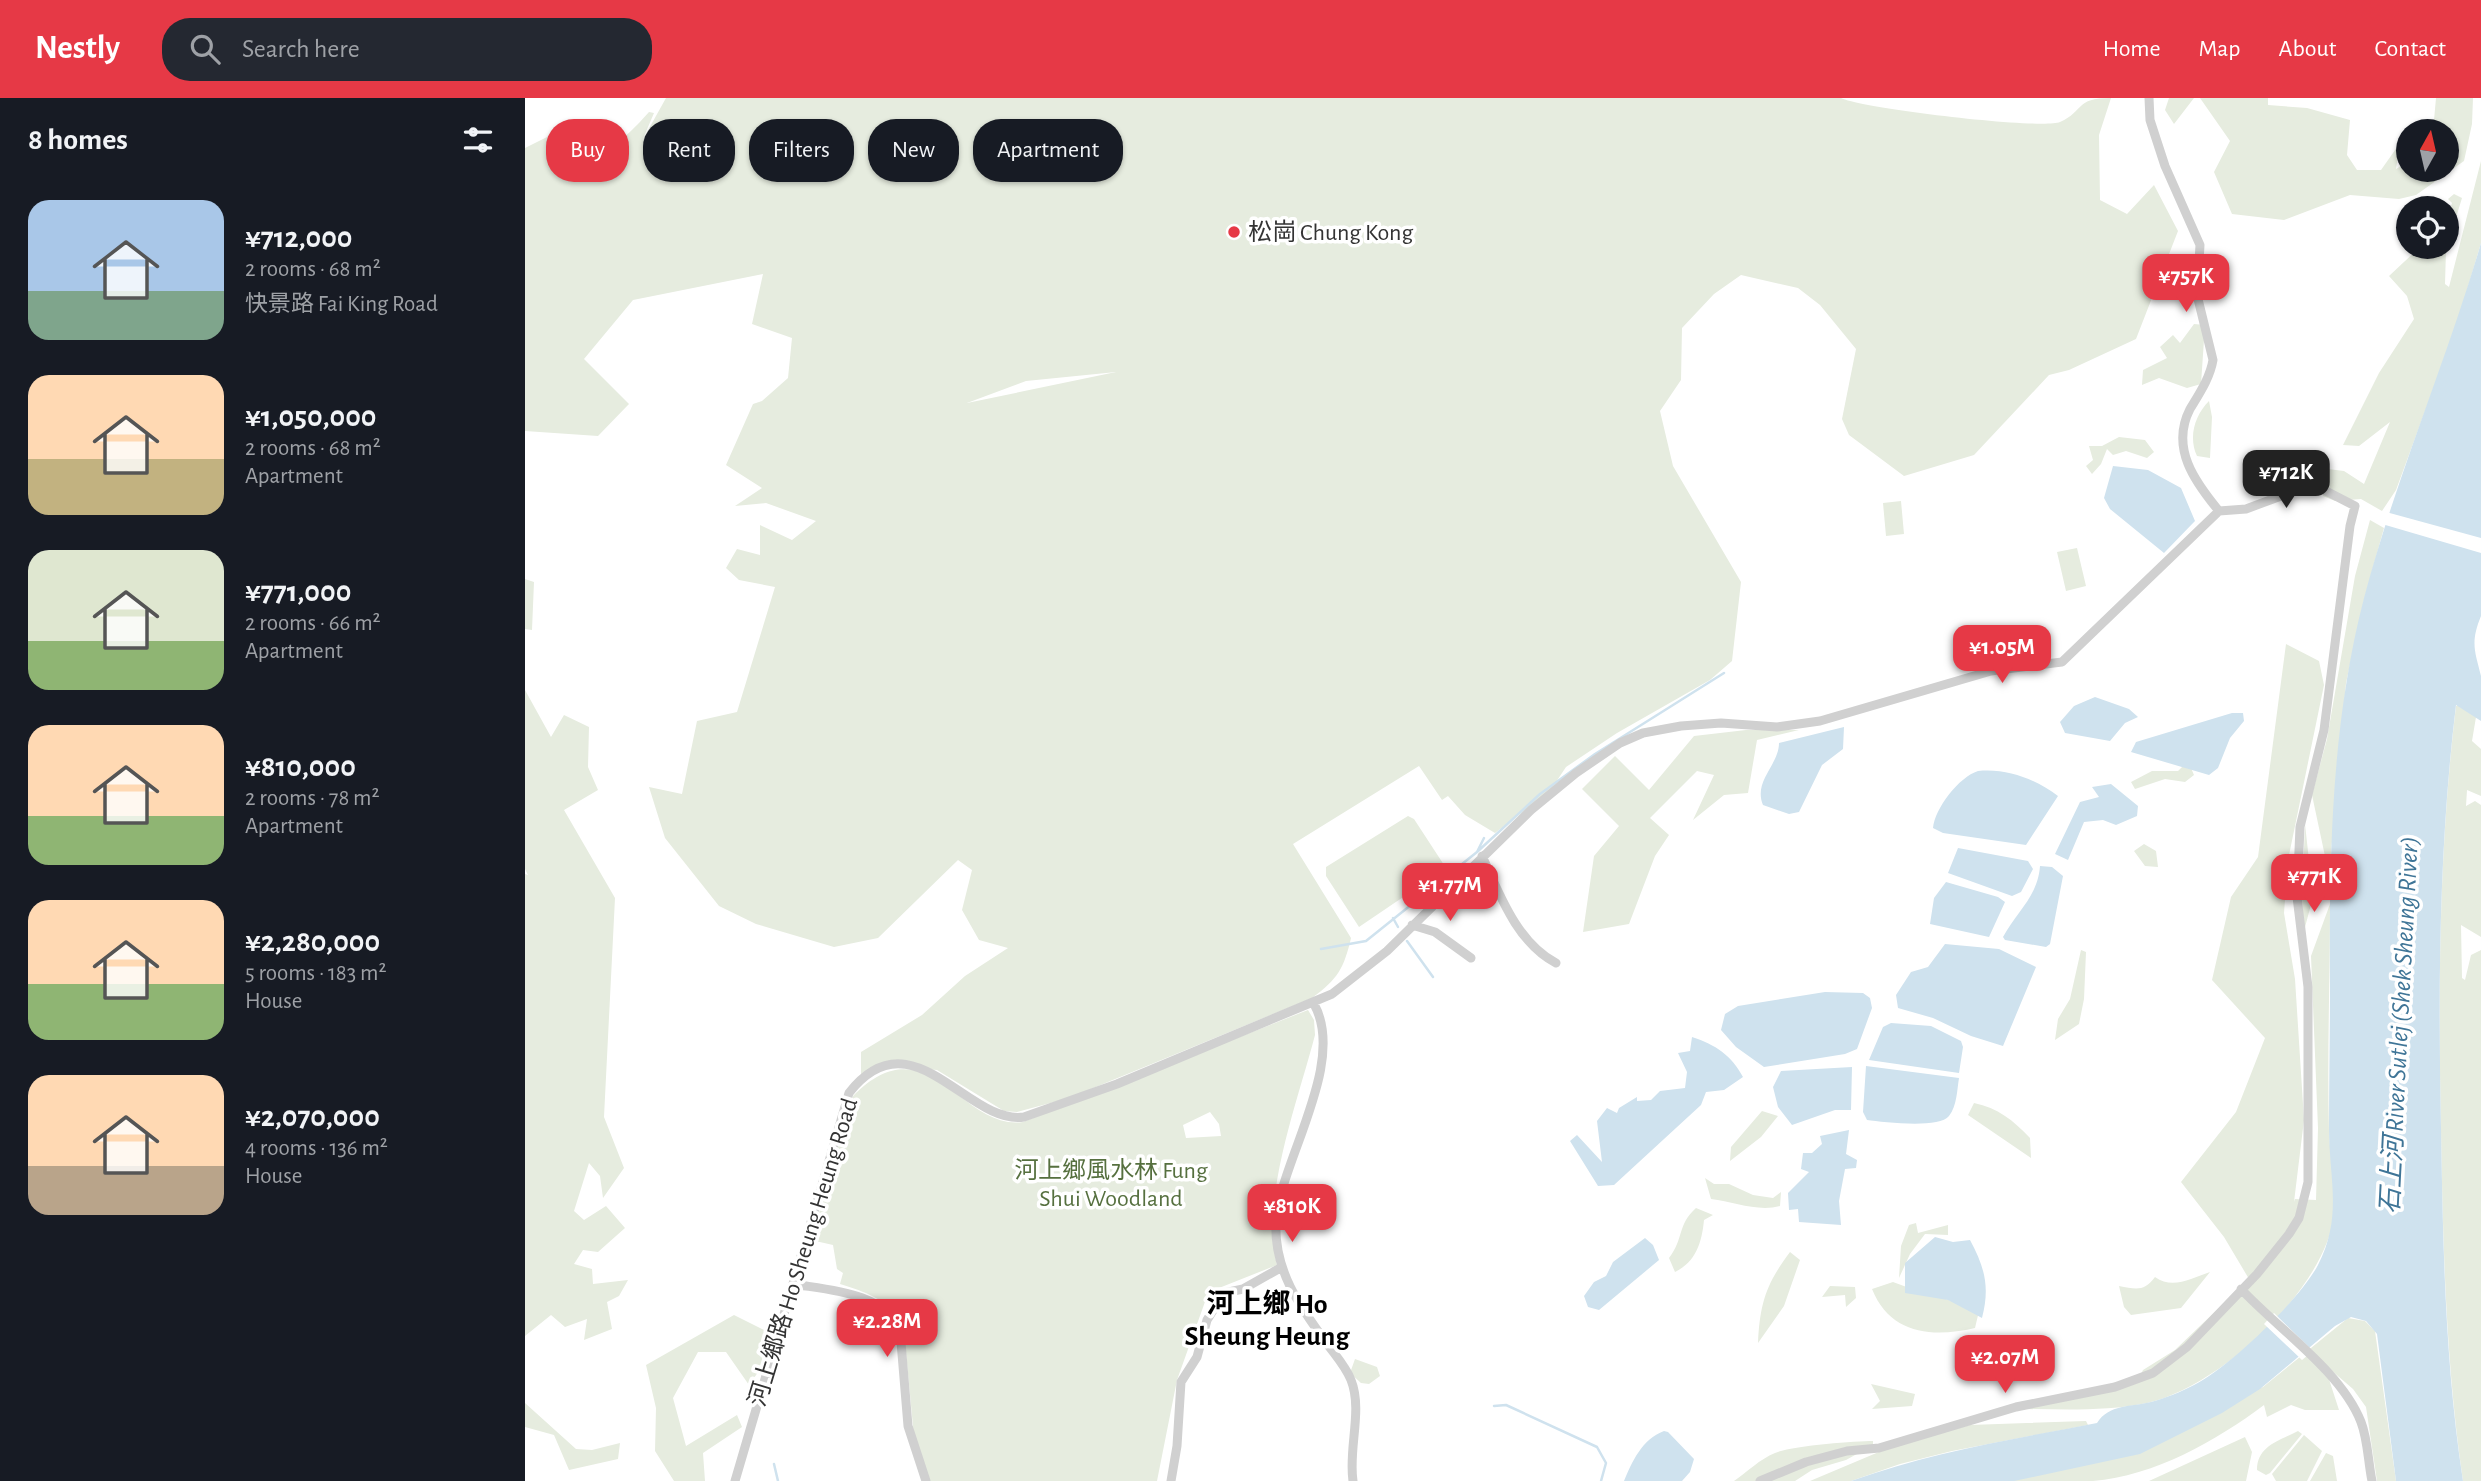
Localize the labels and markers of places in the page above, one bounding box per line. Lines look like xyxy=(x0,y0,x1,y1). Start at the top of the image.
place label: 松崗 Chung Kong xyxy=(1248,219,1413,245)
marker: 松崗 Chung Kong xyxy=(1226,224,1242,240)
pin: ¥757K xyxy=(2137,254,2235,314)
pin: ¥712K xyxy=(2237,450,2335,510)
pin: ¥1.05M xyxy=(1945,626,2059,685)
pin: ¥771K xyxy=(2265,854,2363,914)
pin: ¥1.77M xyxy=(1393,864,1507,923)
pin: ¥810K xyxy=(1243,1184,1341,1244)
pin: ¥2.28M xyxy=(830,1300,944,1359)
pin: ¥2.07M xyxy=(1948,1336,2062,1395)

